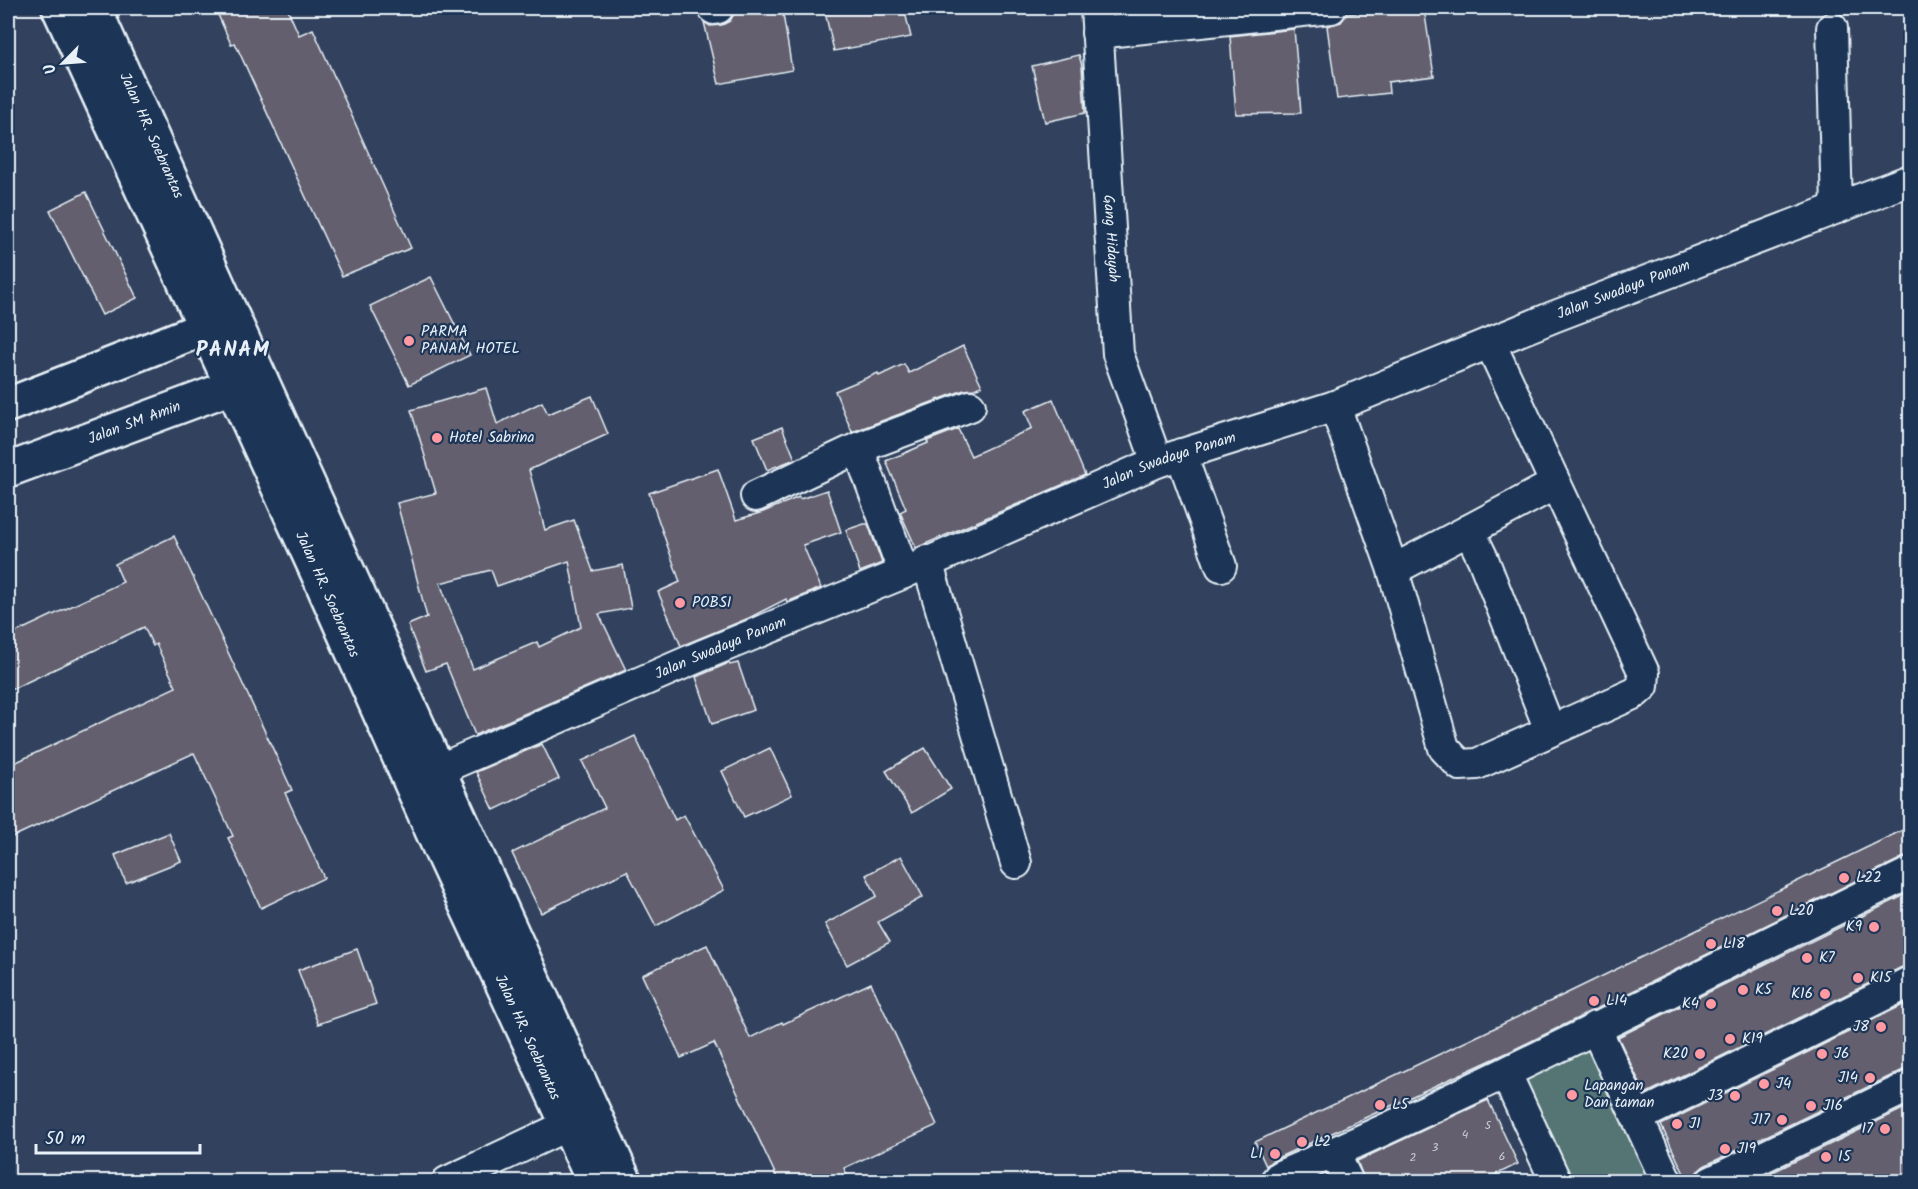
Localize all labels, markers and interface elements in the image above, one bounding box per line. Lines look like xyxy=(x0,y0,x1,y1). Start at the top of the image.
north arrow xyxy=(33,33,93,93)
text: U xyxy=(37,59,64,78)
street label: Jalan HR. Soebrantas xyxy=(113,69,190,203)
street label: Gang Hidayah xyxy=(1096,194,1125,283)
street label: Jalan Swadaya Panam xyxy=(1554,253,1694,326)
place label: PARMA PANAM HOTEL xyxy=(421,320,520,361)
district label: PANAM xyxy=(196,334,270,367)
marker: PARMA PANAM HOTEL xyxy=(402,334,416,348)
street label: Jalan SM Amin xyxy=(85,395,184,451)
place label: Hotel Sabrina xyxy=(449,426,535,450)
street label: Jalan Swadaya Panam xyxy=(1098,426,1239,497)
marker: Hotel Sabrina xyxy=(430,431,444,445)
street label: Jalan HR. Soebrantas xyxy=(288,528,366,662)
place label: POBSI xyxy=(692,591,732,615)
marker: POBSI xyxy=(673,596,687,610)
street label: Jalan Swadaya Panam xyxy=(651,610,790,686)
place label: L22 xyxy=(1856,866,1882,890)
marker: L22 xyxy=(1837,871,1851,885)
place label: L20 xyxy=(1789,899,1814,923)
marker: L20 xyxy=(1770,904,1784,918)
place label: K9 xyxy=(1846,915,1863,939)
marker: K9 xyxy=(1867,920,1881,934)
place label: L18 xyxy=(1723,932,1746,956)
marker: L18 xyxy=(1704,937,1718,951)
place label: K7 xyxy=(1819,946,1836,970)
marker: K7 xyxy=(1800,951,1814,965)
place label: K15 xyxy=(1870,966,1893,990)
street label: Jalan HR. Soebrantas xyxy=(488,971,567,1105)
marker: K15 xyxy=(1851,971,1865,985)
place label: K5 xyxy=(1755,978,1773,1002)
place label: K16 xyxy=(1791,982,1813,1006)
marker: K5 xyxy=(1736,983,1750,997)
marker: K16 xyxy=(1818,987,1832,1001)
place label: L14 xyxy=(1606,989,1627,1013)
place label: K4 xyxy=(1682,992,1699,1016)
marker: L14 xyxy=(1587,994,1601,1008)
marker: K4 xyxy=(1704,997,1718,1011)
place label: J8 xyxy=(1853,1015,1870,1039)
marker: J8 xyxy=(1874,1020,1888,1034)
place label: K19 xyxy=(1742,1027,1764,1051)
marker: K19 xyxy=(1723,1032,1737,1046)
place label: K20 xyxy=(1663,1042,1688,1066)
place label: J6 xyxy=(1834,1042,1849,1066)
marker: K20 xyxy=(1693,1047,1707,1061)
marker: J6 xyxy=(1815,1047,1829,1061)
place label: J14 xyxy=(1838,1066,1858,1090)
marker: J14 xyxy=(1863,1071,1877,1085)
place label: J4 xyxy=(1776,1072,1791,1096)
place label: Lapangan Dan taman xyxy=(1584,1074,1655,1115)
marker: J4 xyxy=(1757,1077,1771,1091)
place label: J3 xyxy=(1707,1084,1723,1108)
marker: Lapangan Dan taman xyxy=(1565,1088,1579,1102)
marker: J3 xyxy=(1728,1089,1742,1103)
place label: L5 xyxy=(1392,1093,1409,1117)
place label: J16 xyxy=(1823,1094,1843,1118)
marker: L5 xyxy=(1373,1098,1387,1112)
marker: J16 xyxy=(1804,1099,1818,1113)
place label: J17 xyxy=(1751,1108,1771,1132)
place label: J1 xyxy=(1689,1112,1701,1136)
marker: J17 xyxy=(1775,1113,1789,1127)
house number: 5 xyxy=(1485,1116,1493,1135)
scale bar xyxy=(36,1117,200,1155)
marker: J1 xyxy=(1670,1117,1684,1131)
place label: I7 xyxy=(1861,1117,1874,1141)
marker: I7 xyxy=(1878,1122,1892,1136)
text: 50 m xyxy=(45,1125,85,1154)
house number: 4 xyxy=(1462,1125,1469,1144)
place label: L2 xyxy=(1314,1130,1331,1154)
marker: L2 xyxy=(1295,1135,1309,1149)
place label: J19 xyxy=(1737,1137,1757,1161)
house number: 3 xyxy=(1432,1138,1439,1157)
place label: L1 xyxy=(1250,1142,1263,1166)
marker: J19 xyxy=(1718,1142,1732,1156)
place label: I5 xyxy=(1838,1145,1852,1169)
marker: L1 xyxy=(1268,1147,1282,1161)
house number: 6 xyxy=(1499,1147,1505,1166)
house number: 2 xyxy=(1410,1148,1417,1167)
marker: I5 xyxy=(1819,1150,1833,1164)

